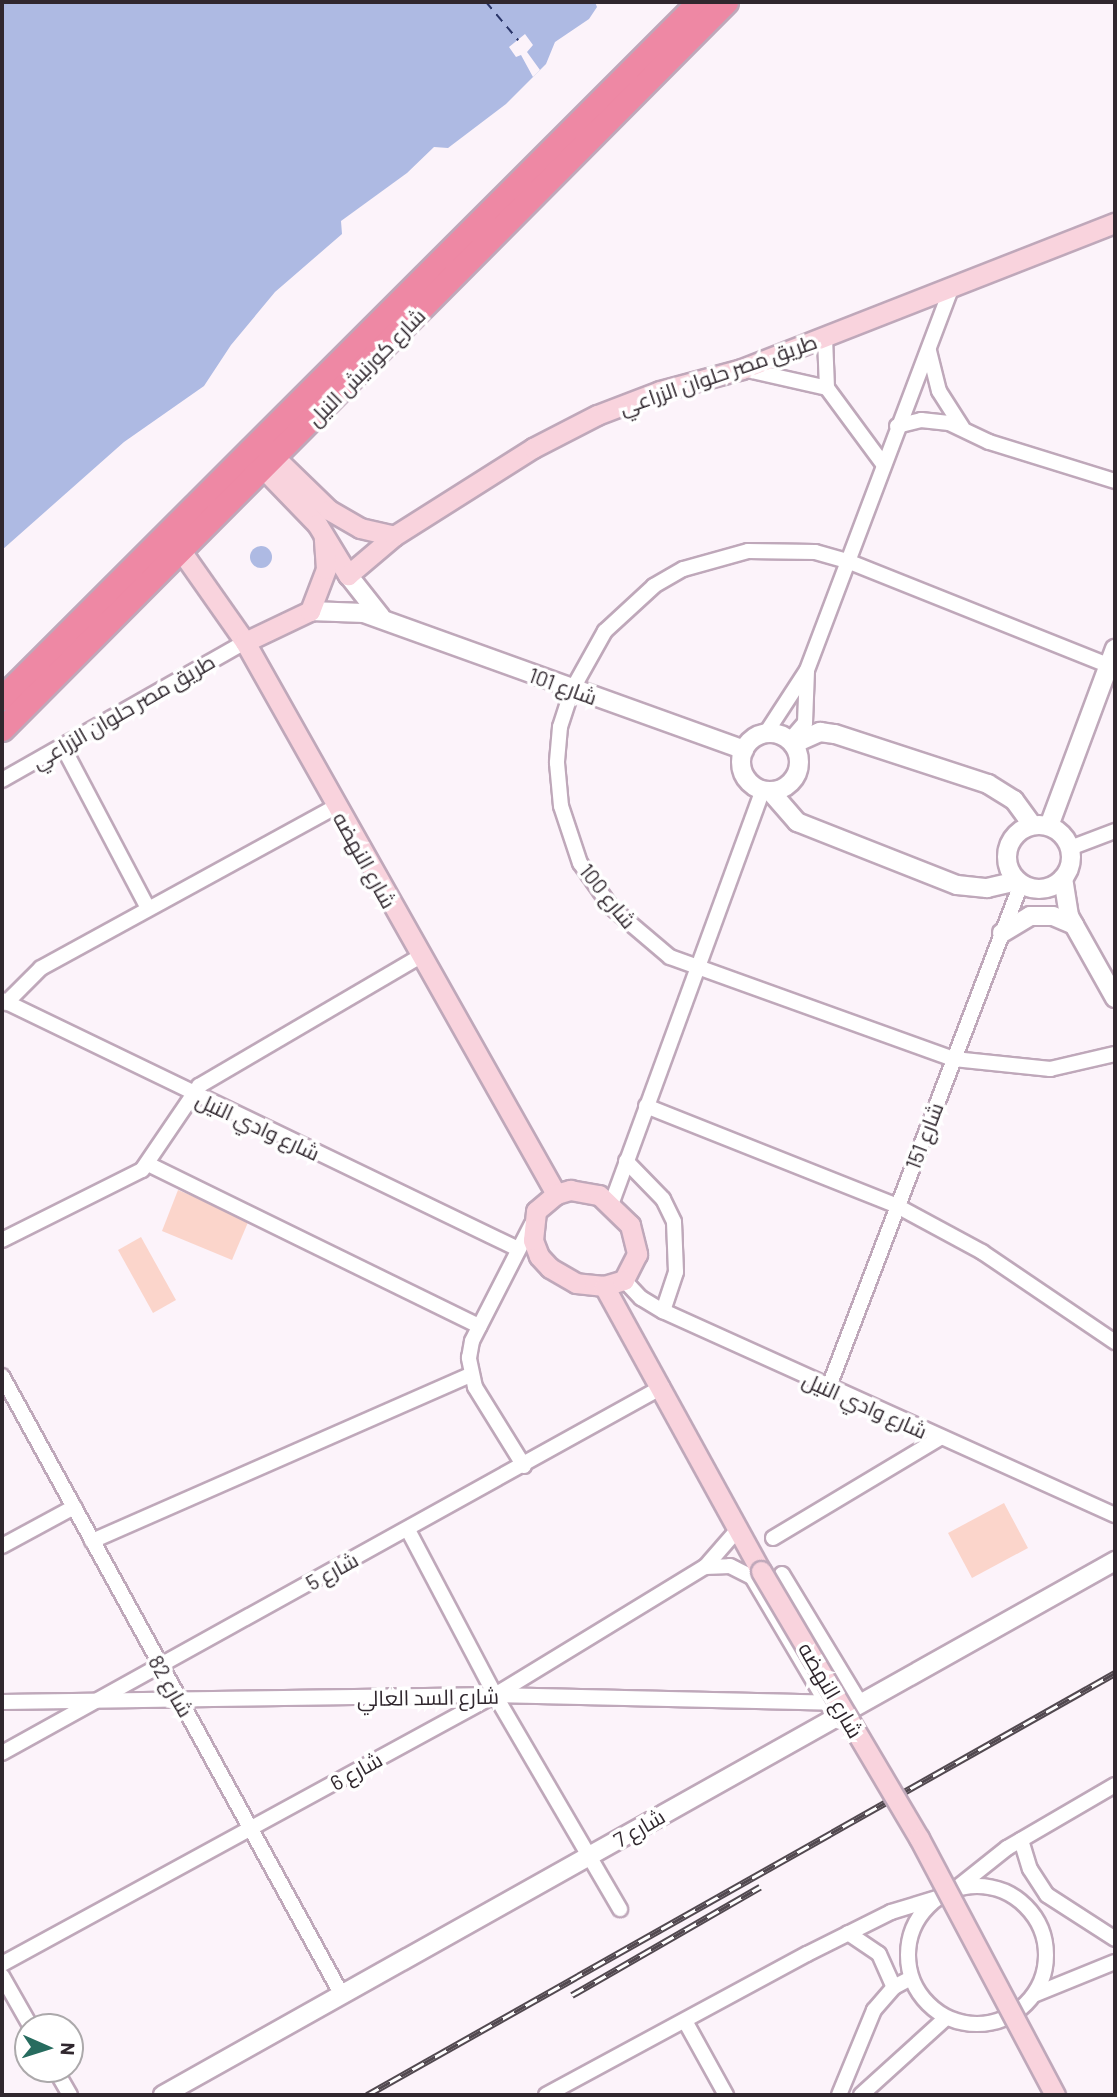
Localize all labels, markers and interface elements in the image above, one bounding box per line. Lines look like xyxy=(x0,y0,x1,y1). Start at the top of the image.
street label: شارع كورنيش النيل xyxy=(302,303,430,431)
street label: طريق مصر حلوان الزراعي xyxy=(616,328,820,420)
street label: طريق مصر حلوان الزراعي xyxy=(27,648,219,774)
street label: شارع 101 xyxy=(525,662,601,710)
street label: شارع النهضه xyxy=(328,807,402,913)
street label: شارع 100 xyxy=(574,859,642,933)
street label: شارع وادي النيل xyxy=(192,1086,324,1166)
street label: شارع 151 xyxy=(900,1099,948,1173)
street label: شارع وادي النيل xyxy=(799,1366,931,1444)
street label: شارع 5 xyxy=(302,1546,362,1596)
street label: شارع النهضه xyxy=(793,1638,869,1742)
street label: شارع 82 xyxy=(143,1651,199,1721)
street label: شارع السد العالي xyxy=(357,1683,499,1711)
street label: شارع 6 xyxy=(326,1746,386,1796)
street label: شارع 7 xyxy=(609,1803,669,1853)
north arrow xyxy=(14,2013,84,2083)
text: N xyxy=(57,2042,80,2056)

